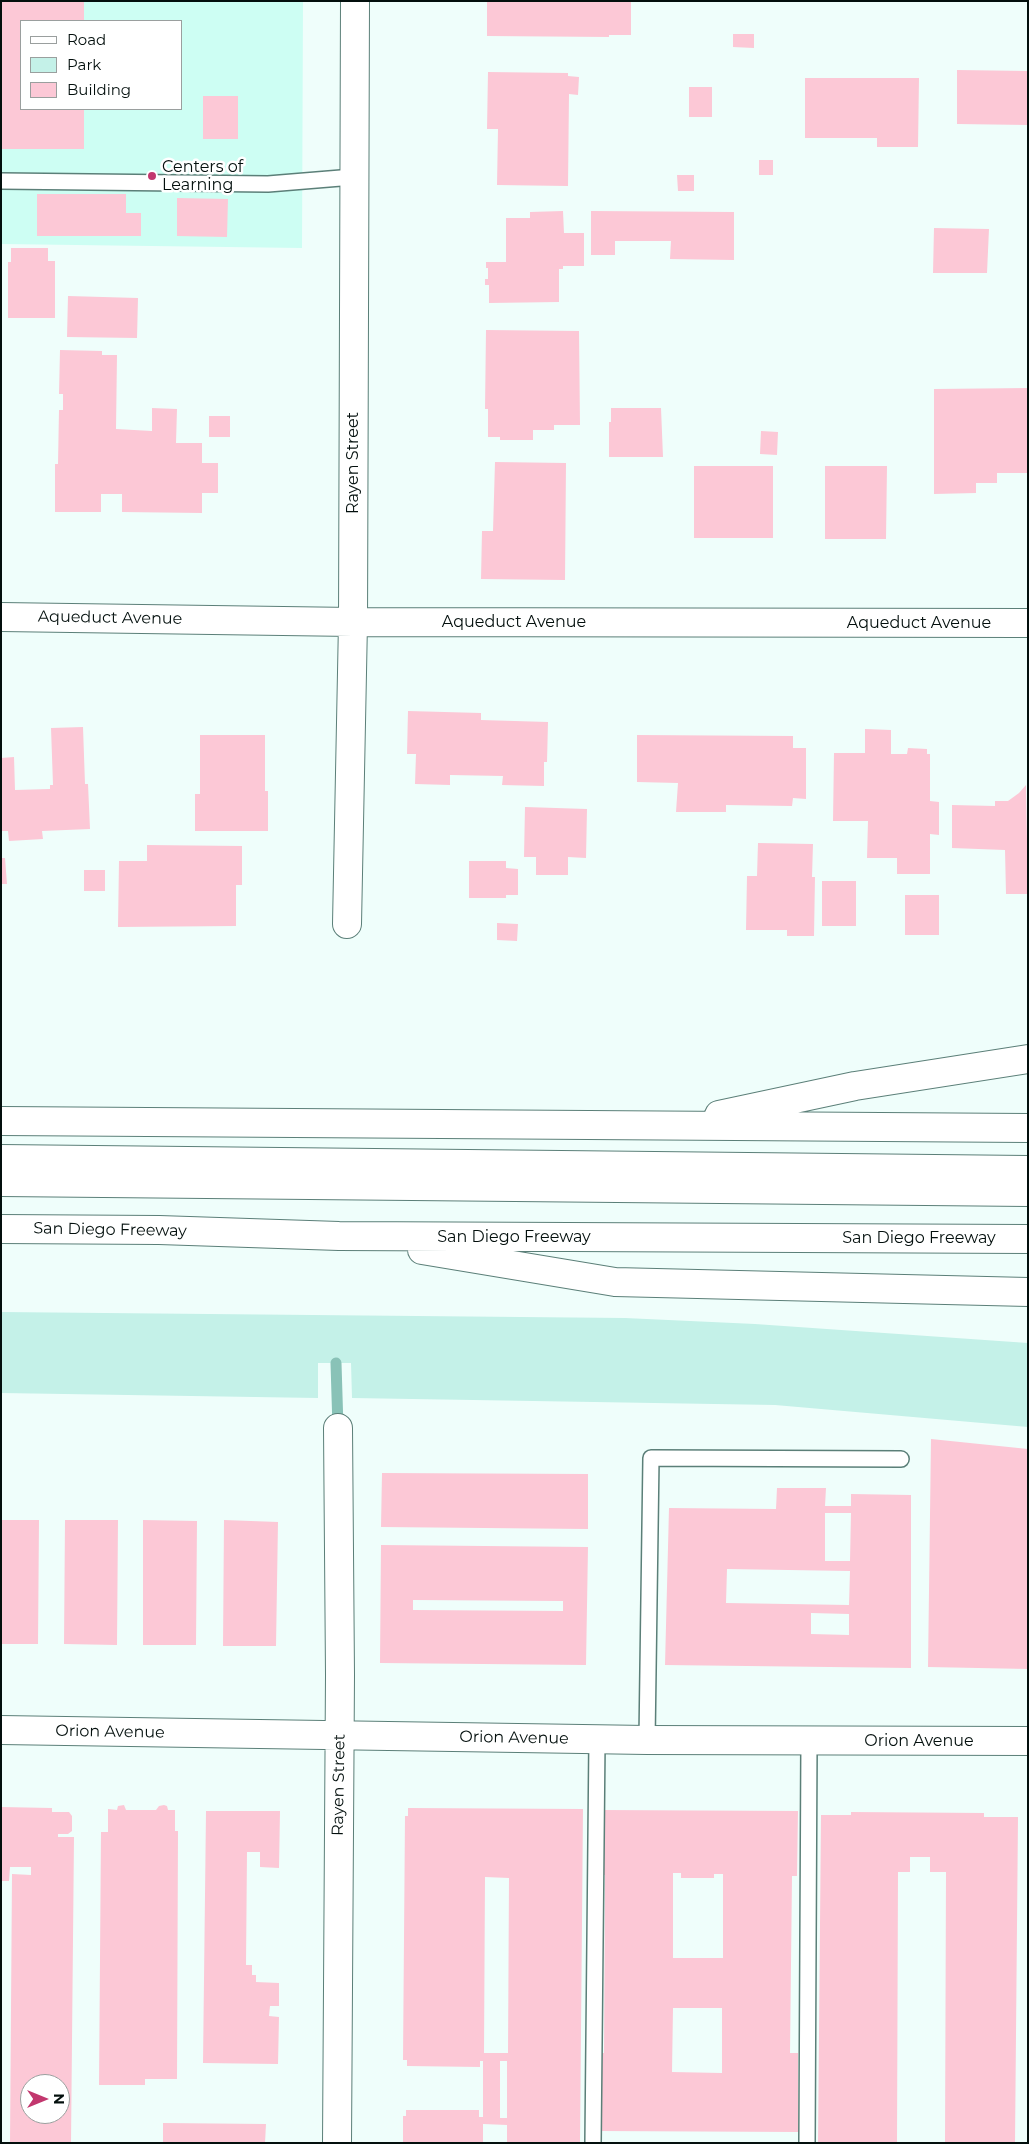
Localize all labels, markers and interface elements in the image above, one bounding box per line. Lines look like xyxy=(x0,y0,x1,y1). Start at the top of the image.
legend xyxy=(20,20,182,110)
text: Road xyxy=(67,30,106,49)
text: Park xyxy=(67,55,101,74)
text: Building xyxy=(67,80,131,99)
place label: Centers of Learning xyxy=(162,157,243,195)
marker: Centers of Learning xyxy=(146,170,158,182)
street label: Rayen Street xyxy=(343,412,363,514)
street label: Aqueduct Avenue xyxy=(38,607,182,629)
street label: Aqueduct Avenue xyxy=(442,612,586,632)
street label: Aqueduct Avenue xyxy=(847,613,991,633)
street label: San Diego Freeway xyxy=(33,1219,187,1241)
street label: San Diego Freeway xyxy=(437,1227,591,1247)
street label: San Diego Freeway xyxy=(842,1228,996,1248)
street label: Orion Avenue xyxy=(55,1721,165,1743)
street label: Orion Avenue xyxy=(459,1727,569,1749)
street label: Orion Avenue xyxy=(864,1731,974,1751)
street label: Rayen Street xyxy=(329,1734,349,1836)
north arrow xyxy=(20,2074,70,2124)
text: N xyxy=(50,2093,68,2105)

